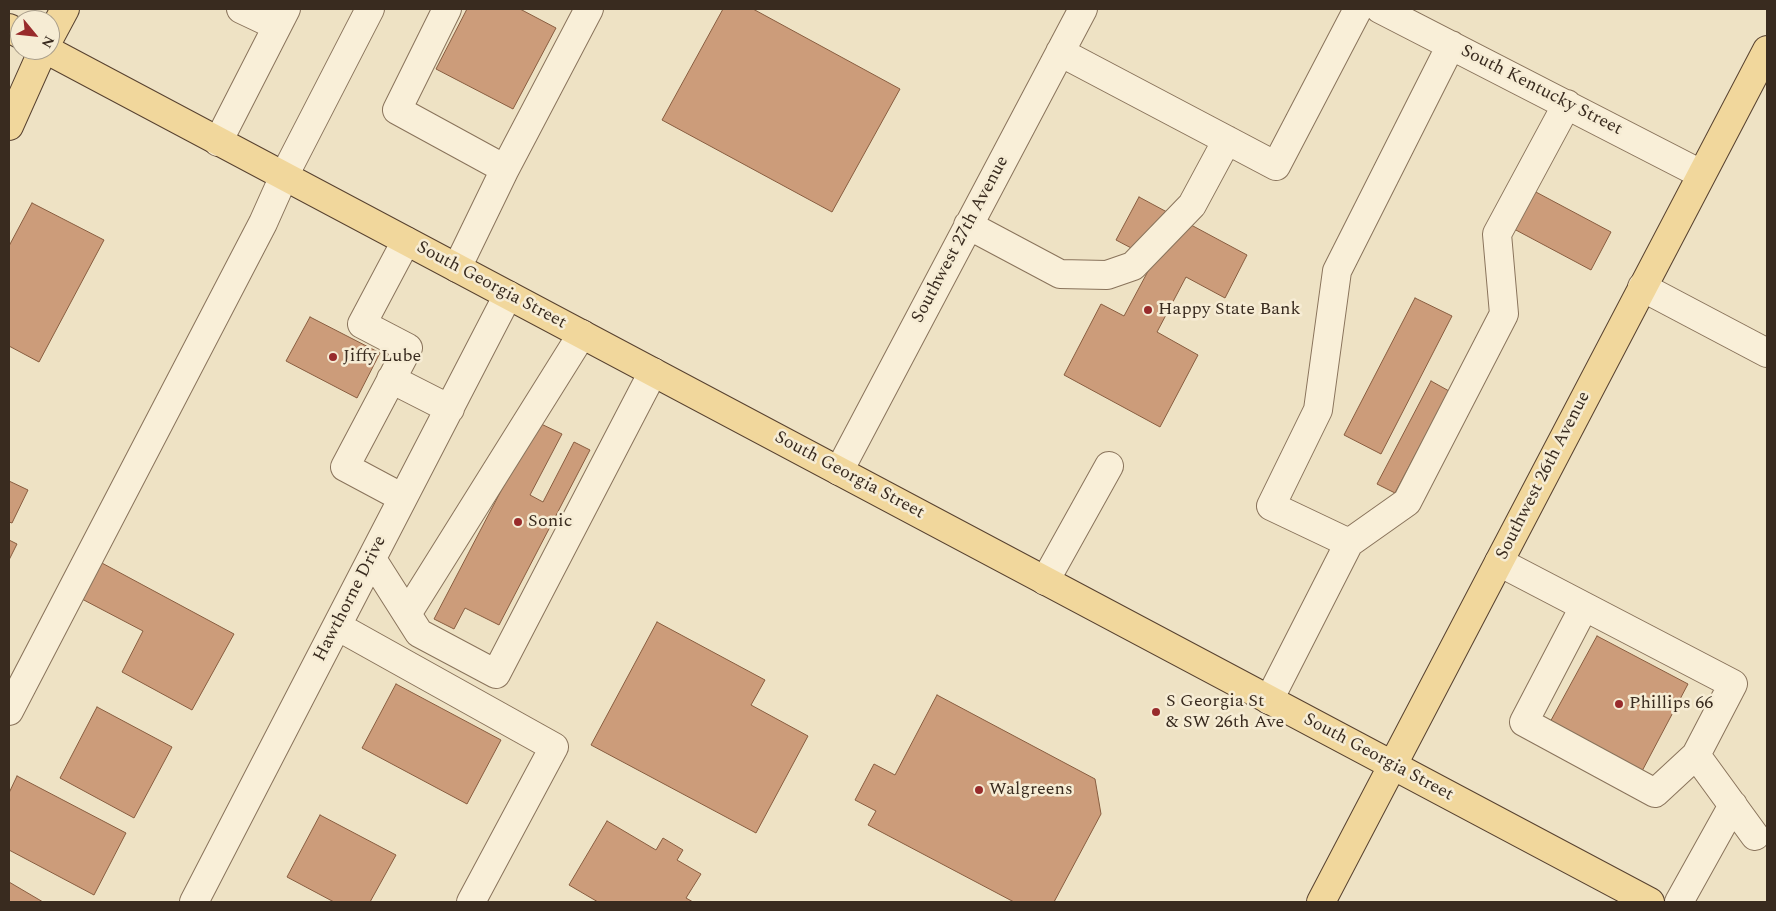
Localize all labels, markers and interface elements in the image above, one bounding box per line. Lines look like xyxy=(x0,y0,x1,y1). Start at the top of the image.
north arrow xyxy=(10,10,60,60)
text: N xyxy=(36,32,60,52)
street label: South Kentucky Street xyxy=(1457,41,1625,141)
street label: Southwest 27th Avenue xyxy=(908,153,1014,327)
street label: South Georgia Street xyxy=(412,237,570,335)
place label: Happy State Bank xyxy=(1158,299,1301,321)
marker: Happy State Bank xyxy=(1142,304,1154,316)
place label: Jiffy Lube xyxy=(343,346,421,368)
marker: Jiffy Lube xyxy=(327,351,339,363)
street label: Southwest 26th Avenue xyxy=(1492,388,1596,564)
street label: South Georgia Street xyxy=(770,427,928,525)
place label: Sonic xyxy=(528,511,572,533)
marker: Sonic xyxy=(512,516,524,528)
street label: Hawthorne Drive xyxy=(310,532,392,666)
place label: S Georgia St & SW 26th Ave xyxy=(1166,691,1284,734)
place label: Phillips 66 xyxy=(1629,693,1713,715)
marker: Phillips 66 xyxy=(1613,698,1625,710)
marker: S Georgia St & SW 26th Ave xyxy=(1150,706,1162,718)
street label: South Georgia Street xyxy=(1299,709,1457,807)
place label: Walgreens xyxy=(989,779,1073,801)
marker: Walgreens xyxy=(973,784,985,796)

